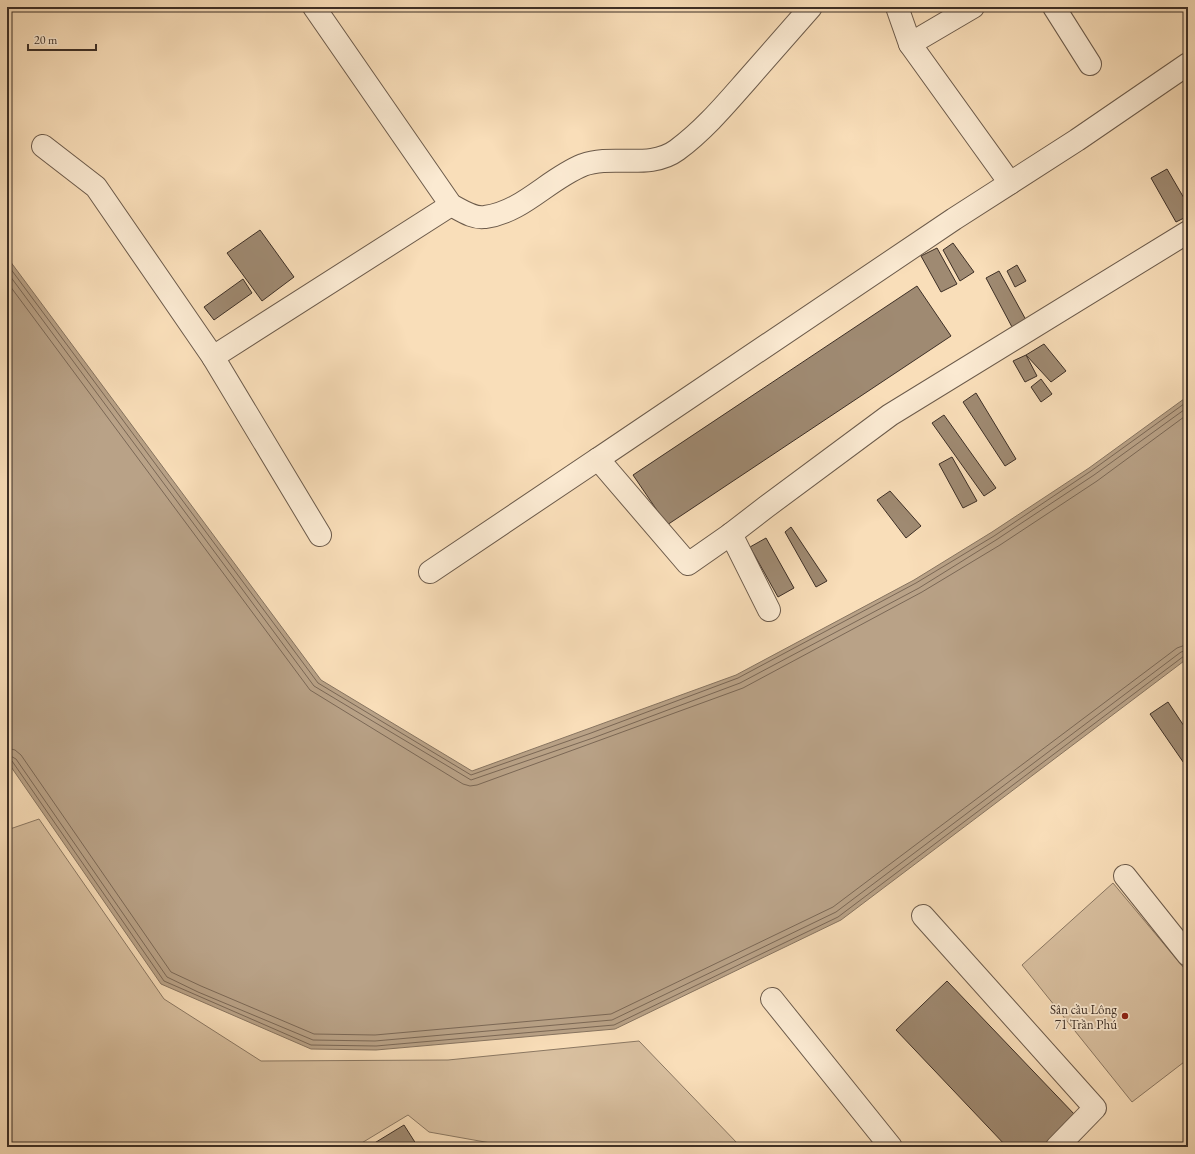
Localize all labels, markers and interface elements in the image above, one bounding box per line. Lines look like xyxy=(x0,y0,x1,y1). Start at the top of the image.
scale bar xyxy=(28,26,96,52)
text: 20 m xyxy=(34,32,58,48)
place label: Sân cầu Lông 71 Trần Phú xyxy=(1050,1001,1117,1033)
marker: Sân cầu Lông 71 Trần Phú xyxy=(1120,1011,1130,1021)

